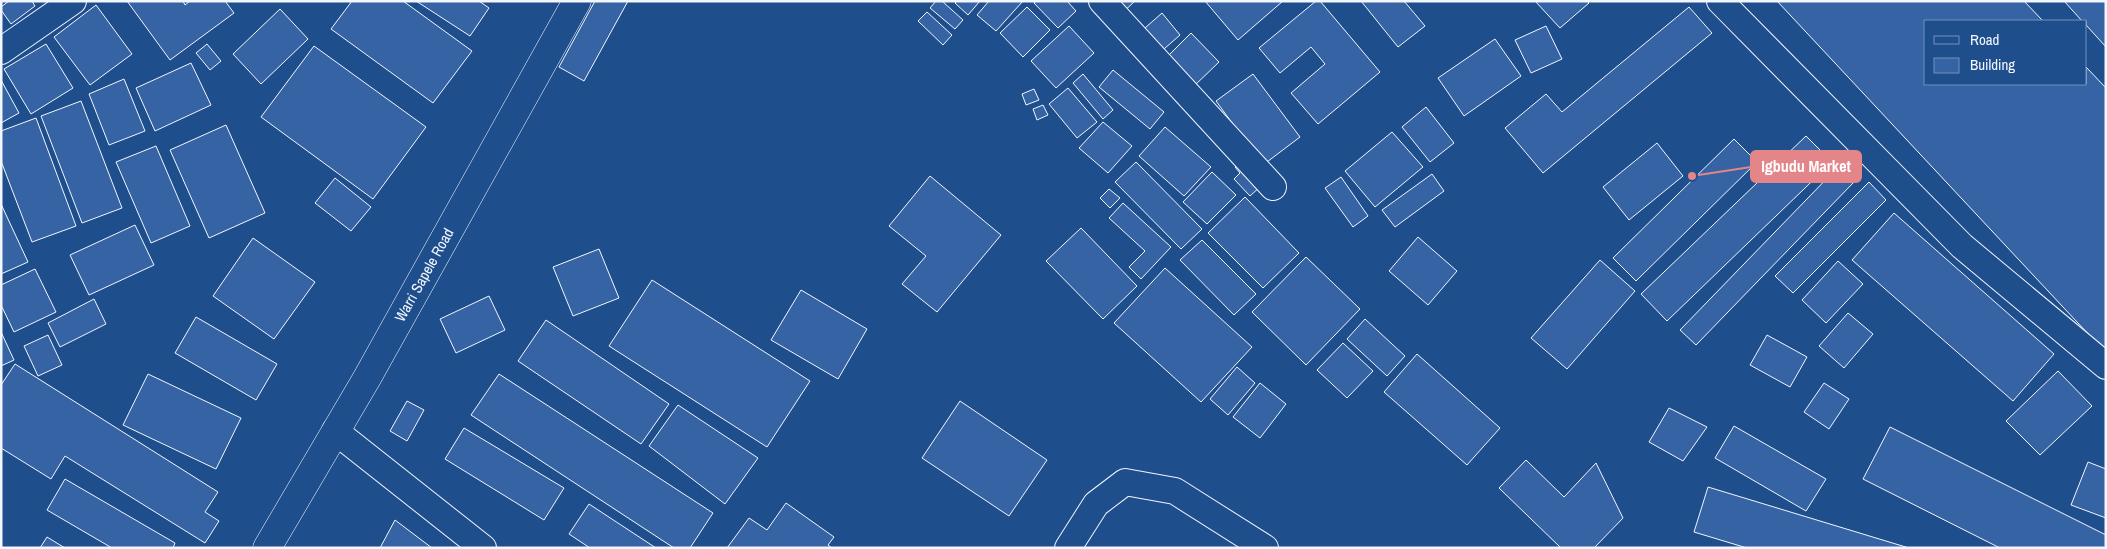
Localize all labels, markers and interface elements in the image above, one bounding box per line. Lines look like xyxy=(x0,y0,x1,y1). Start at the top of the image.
legend xyxy=(1924,20,2087,85)
text: Road xyxy=(1970,29,1999,50)
text: Building xyxy=(1970,54,2015,75)
callout: Igbudu Market xyxy=(1751,151,1861,182)
text: Igbudu Market xyxy=(1761,155,1851,177)
street label: Warri Sapele Road xyxy=(389,224,458,326)

